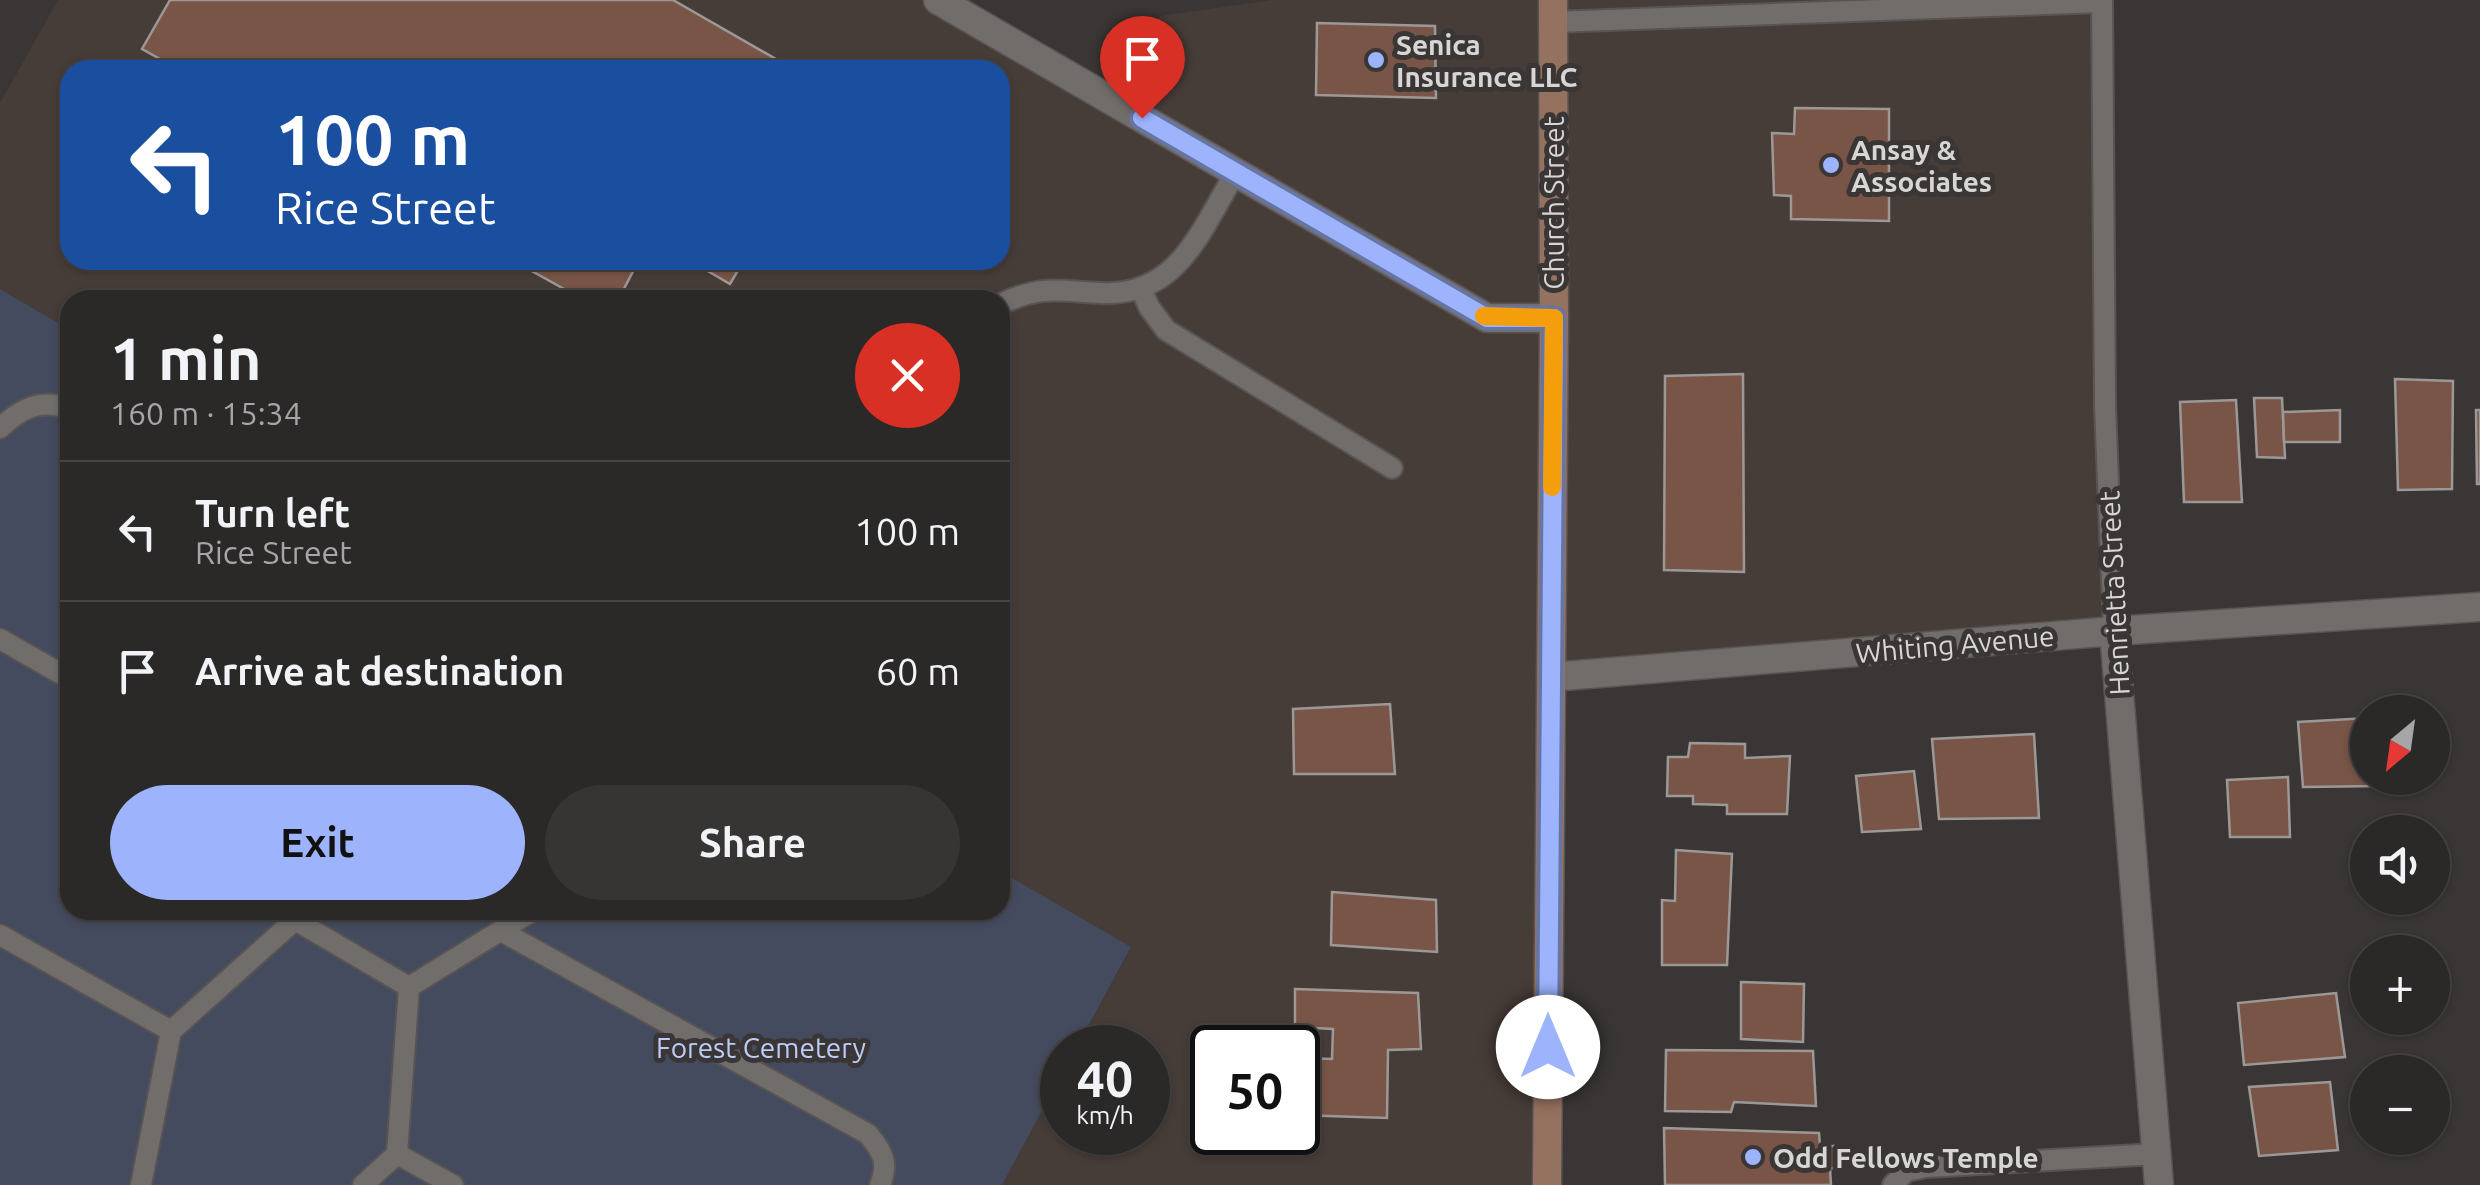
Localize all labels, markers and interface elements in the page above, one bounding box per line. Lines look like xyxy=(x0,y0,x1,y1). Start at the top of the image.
pin xyxy=(1100,16,1185,119)
place label: Senica Insurance LLC xyxy=(1396,29,1577,92)
icon: arrive xyxy=(1115,31,1170,86)
marker: Senica Insurance LLC xyxy=(1365,49,1387,71)
icon: left xyxy=(110,100,240,230)
text: 100 m xyxy=(275,100,470,178)
street label: Church Street xyxy=(1538,116,1569,290)
place label: Ansay & Associates xyxy=(1851,134,1992,197)
marker: Ansay & Associates xyxy=(1820,154,1842,176)
text: Rice Street xyxy=(275,182,496,233)
button: close xyxy=(855,323,960,428)
text: 1 min xyxy=(110,324,262,391)
text: 160 m · 15:34 xyxy=(110,395,302,431)
street label: Henrietta Street xyxy=(2093,490,2135,696)
text: Turn left xyxy=(195,492,350,534)
icon: left xyxy=(110,504,165,559)
text: 100 m xyxy=(854,510,960,552)
text: Rice Street xyxy=(195,534,352,570)
street label: Whiting Avenue xyxy=(1854,620,2056,668)
icon: arrive xyxy=(110,644,165,699)
text: Arrive at destination xyxy=(195,650,564,692)
text: 60 m xyxy=(876,650,960,692)
north arrow xyxy=(2350,695,2450,795)
map controls xyxy=(2350,695,2450,1155)
button: Exit xyxy=(110,785,525,900)
button: Share xyxy=(545,785,960,900)
button: sound xyxy=(2350,815,2450,915)
button: + xyxy=(2350,935,2450,1035)
position arrow xyxy=(1496,995,1600,1099)
speed limit sign: 50 xyxy=(1190,1025,1320,1155)
park label: Forest Cemetery xyxy=(656,1032,866,1063)
text: 40 xyxy=(1077,1050,1133,1106)
button: − xyxy=(2350,1055,2450,1155)
text: km/h xyxy=(1076,1101,1134,1129)
place label: Odd Fellows Temple xyxy=(1773,1142,2039,1173)
marker: Odd Fellows Temple xyxy=(1742,1146,1764,1168)

